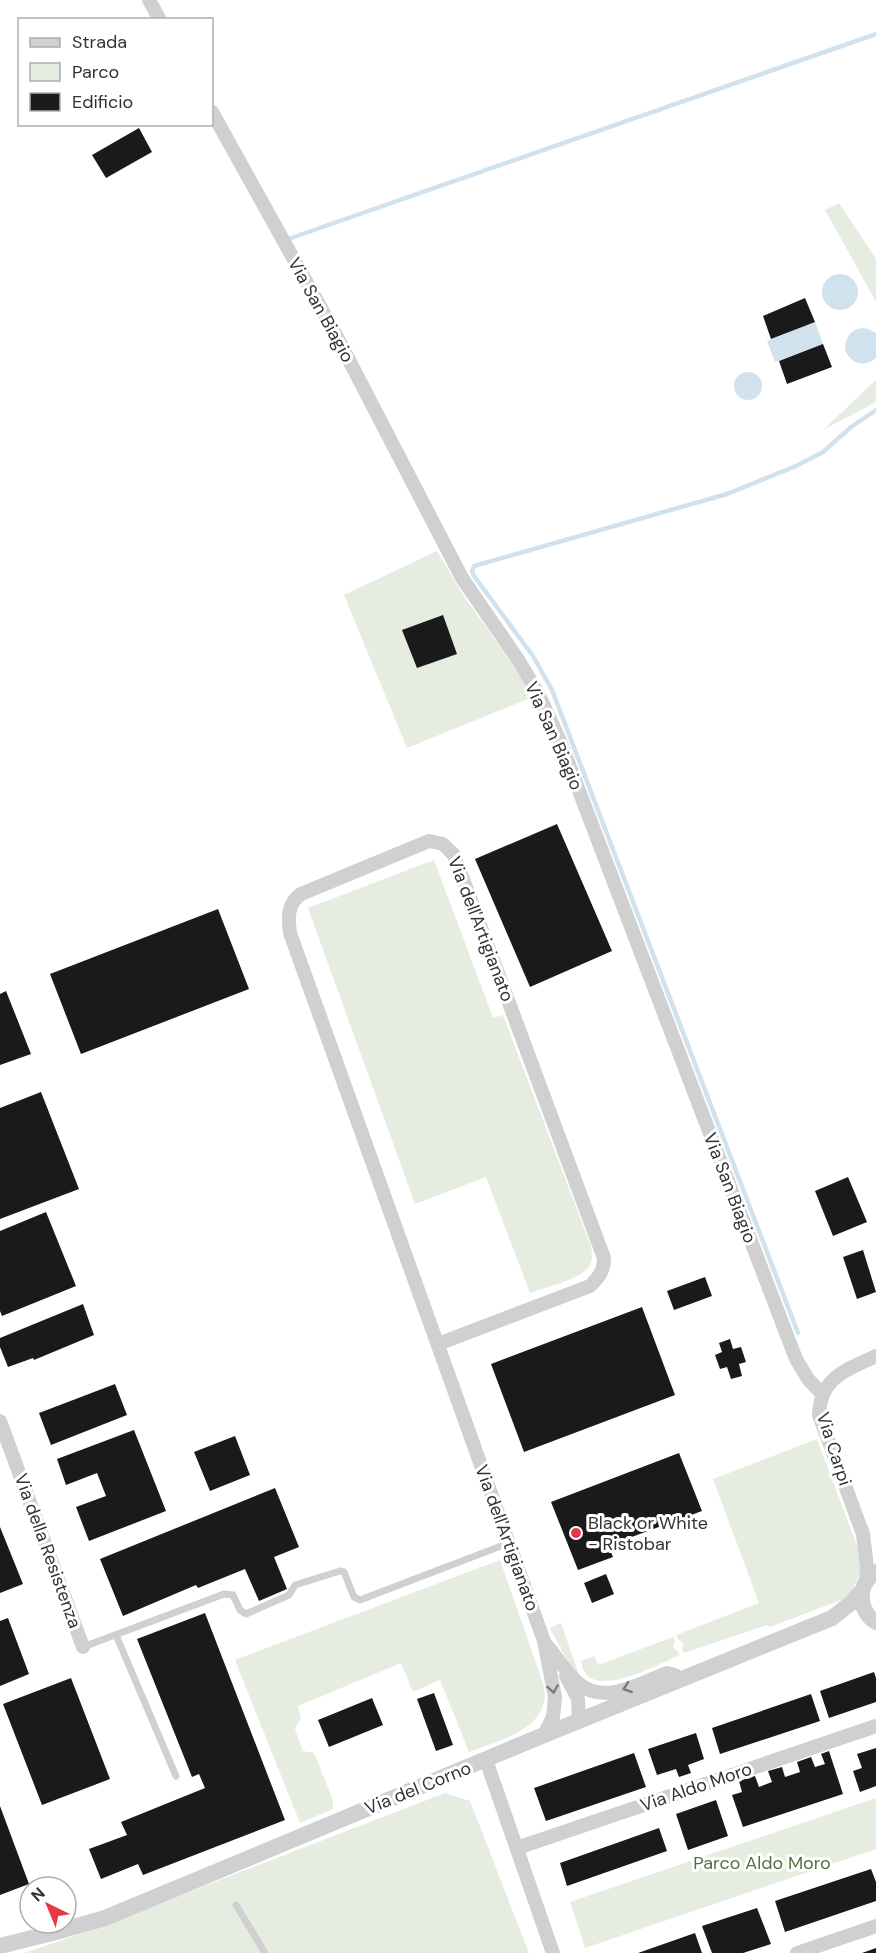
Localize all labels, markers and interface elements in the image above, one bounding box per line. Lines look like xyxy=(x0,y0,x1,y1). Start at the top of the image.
legend xyxy=(18,18,213,126)
text: Strada xyxy=(72,30,127,54)
text: Parco xyxy=(72,60,119,84)
text: Edificio xyxy=(72,90,133,114)
street label: Via San Biagio xyxy=(282,253,360,367)
street label: Via San Biagio xyxy=(519,678,589,794)
street label: Via dell'Artigianato xyxy=(442,853,520,1005)
street label: Via San Biagio xyxy=(698,1129,762,1247)
street label: Via Carpi xyxy=(811,1409,857,1489)
street label: Via dell'Artigianato xyxy=(469,1462,545,1614)
street label: Via della Resistenza xyxy=(9,1470,87,1632)
place label: Black or White - Ristobar xyxy=(588,1511,708,1556)
marker: Black or White - Ristobar xyxy=(569,1526,583,1540)
one-way arrow xyxy=(622,1681,633,1693)
one-way arrow xyxy=(546,1684,558,1694)
street label: Via del Corno xyxy=(361,1756,475,1820)
street label: Via Aldo Moro xyxy=(637,1757,755,1817)
park label: Parco Aldo Moro xyxy=(693,1851,831,1875)
north arrow xyxy=(18,1875,78,1935)
text: N xyxy=(27,1883,50,1906)

